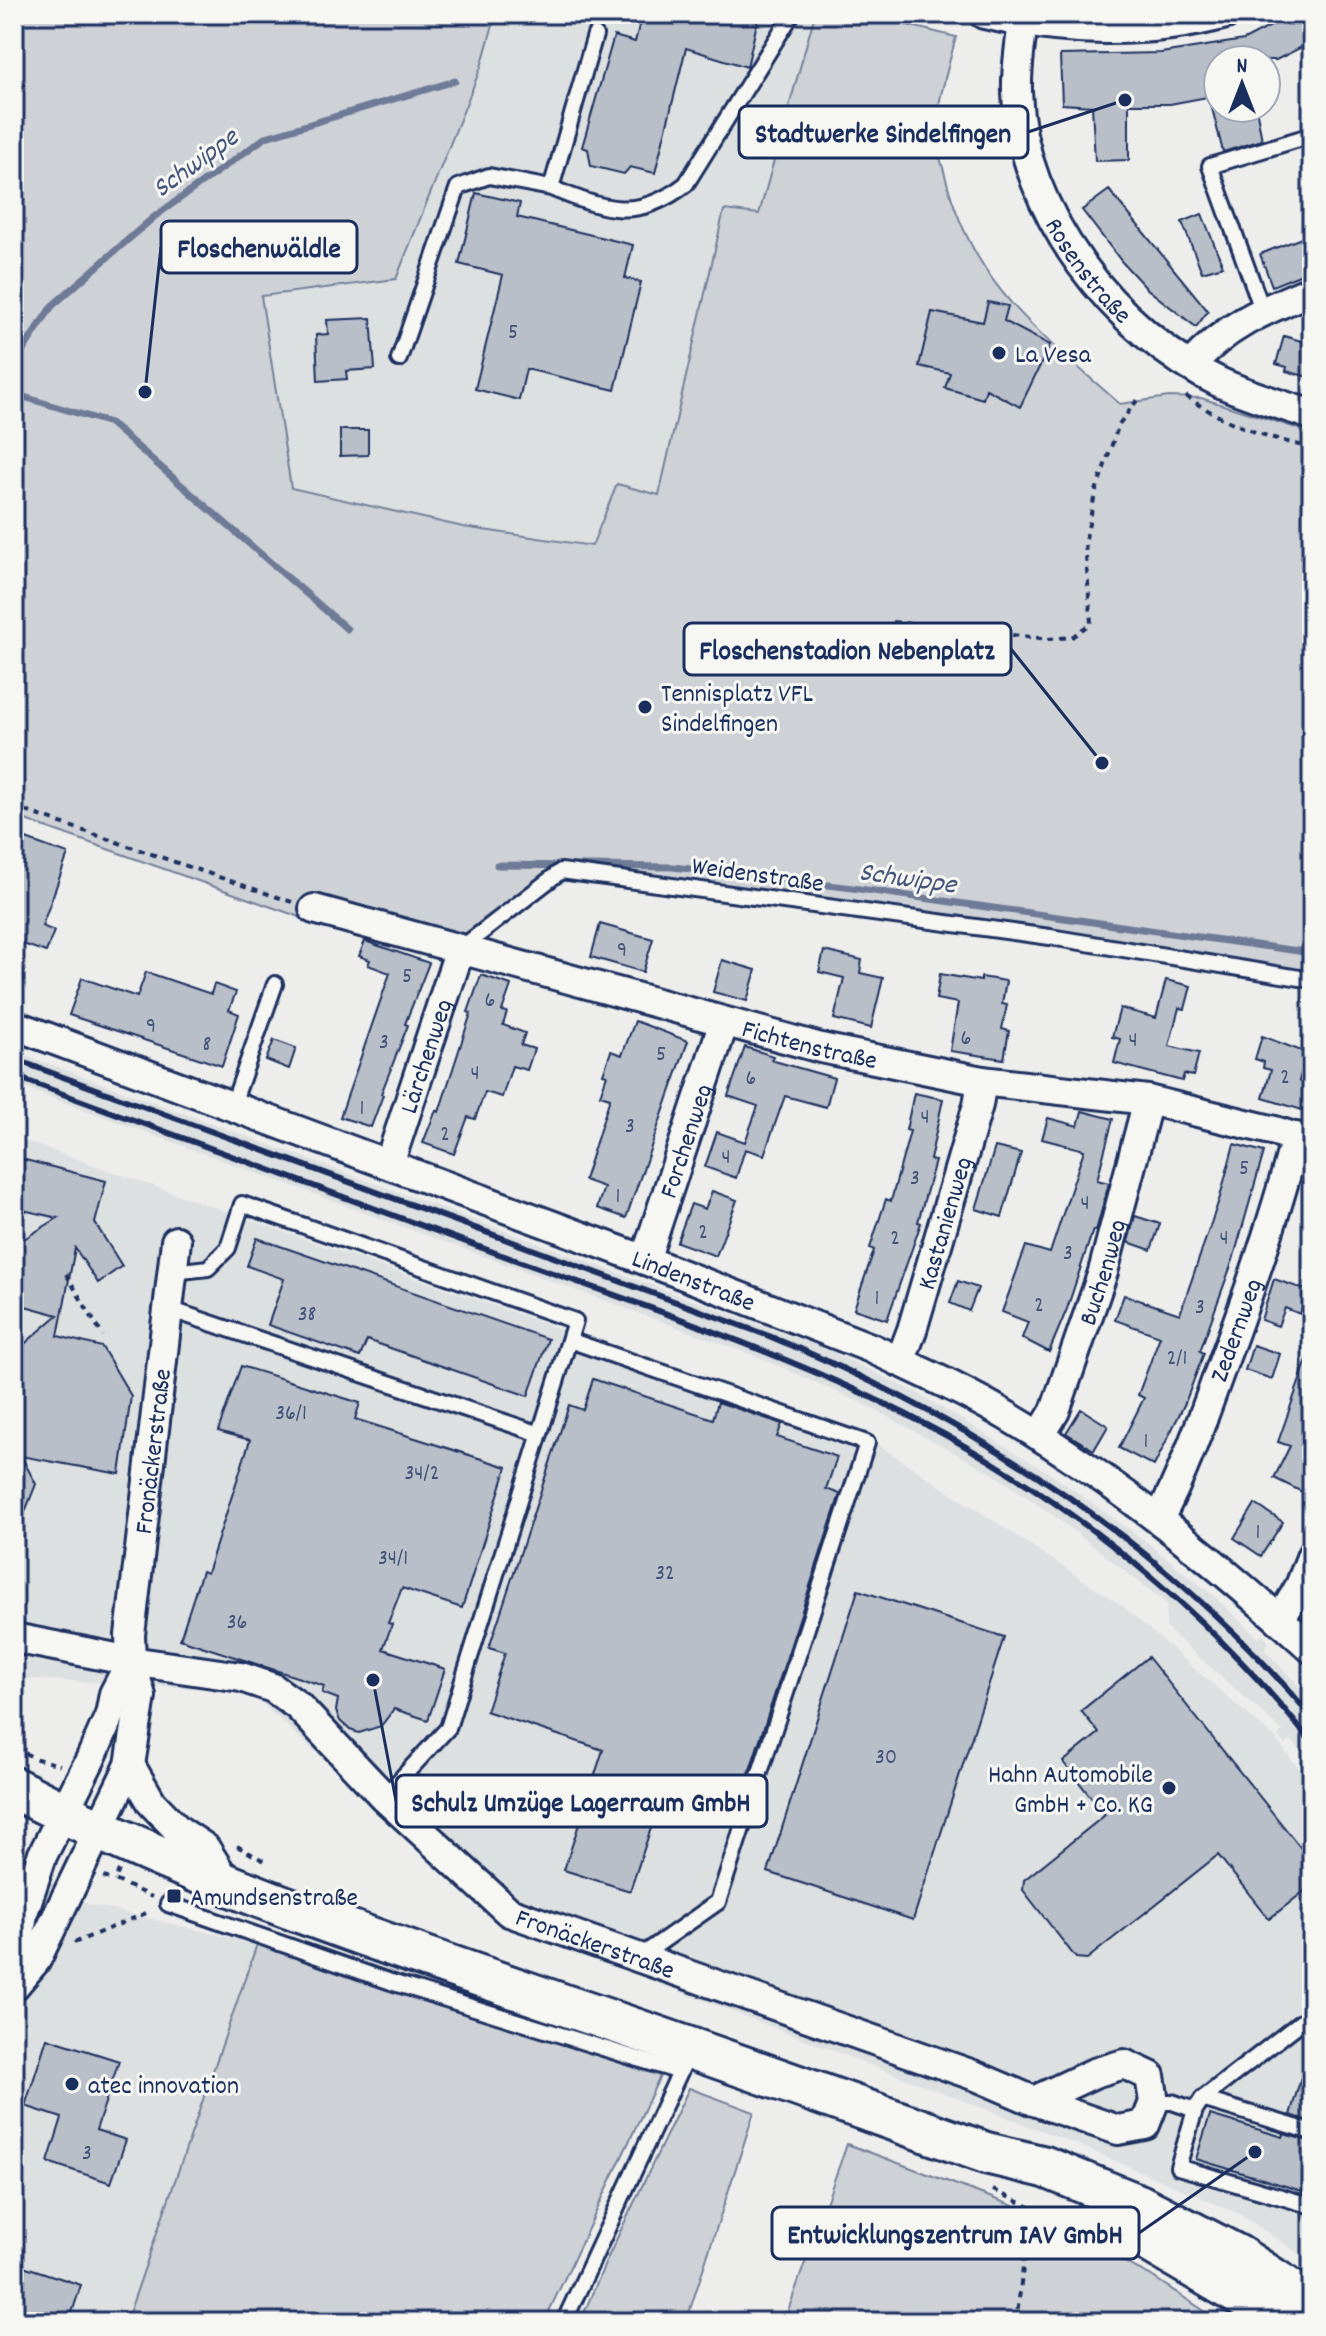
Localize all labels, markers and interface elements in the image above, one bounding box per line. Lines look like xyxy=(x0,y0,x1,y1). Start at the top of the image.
north arrow xyxy=(1202,44,1282,124)
text: N xyxy=(1237,52,1248,83)
callout: Stadtwerke Sindelfingen xyxy=(739,106,1028,158)
text: Stadtwerke Sindelfingen xyxy=(755,117,1011,157)
water label: Schwippe xyxy=(146,119,250,210)
street label: Rosenstraße xyxy=(1034,212,1139,334)
callout: Floschenwäldle xyxy=(161,221,357,273)
text: Floschenwäldle xyxy=(177,232,341,272)
house number: 5 xyxy=(508,318,518,349)
place label: La Vesa xyxy=(1015,338,1092,375)
marker: La Vesa xyxy=(990,344,1008,362)
callout: Floschenstadion Nebenplatz xyxy=(684,623,1011,675)
text: Floschenstadion Nebenplatz xyxy=(699,634,995,674)
place label: Tennisplatz VFL Sindelfingen xyxy=(661,677,813,744)
marker: Tennisplatz VFL Sindelfingen xyxy=(636,698,654,716)
street label: Weidenstraße xyxy=(689,849,826,904)
water label: Schwippe xyxy=(856,854,960,908)
house number: 9 xyxy=(617,936,627,967)
house number: 5 xyxy=(402,962,412,993)
house number: 6 xyxy=(485,986,495,1017)
street label: Lärchenweg xyxy=(392,995,464,1119)
house number: 9 xyxy=(146,1012,156,1043)
street label: Fichtenstraße xyxy=(737,1012,880,1081)
house number: 6 xyxy=(961,1024,971,1055)
house number: 4 xyxy=(1128,1026,1138,1057)
house number: 3 xyxy=(379,1028,389,1059)
house number: 8 xyxy=(203,1030,211,1061)
house number: 5 xyxy=(656,1040,666,1071)
house number: 4 xyxy=(470,1059,480,1090)
house number: 2 xyxy=(1280,1063,1290,1094)
house number: 6 xyxy=(746,1064,756,1095)
street label: Forchenweg xyxy=(652,1080,724,1203)
house number: 1 xyxy=(360,1094,364,1125)
house number: 4 xyxy=(920,1103,930,1134)
house number: 3 xyxy=(625,1112,635,1143)
house number: 2 xyxy=(440,1120,450,1151)
house number: 4 xyxy=(721,1143,731,1174)
street label: Kastanienweg xyxy=(910,1153,984,1295)
house number: 5 xyxy=(1239,1154,1249,1185)
house number: 3 xyxy=(910,1164,920,1195)
house number: 1 xyxy=(616,1182,620,1213)
house number: 4 xyxy=(1080,1189,1090,1220)
street label: Buchenweg xyxy=(1071,1216,1138,1331)
house number: 2 xyxy=(698,1218,708,1249)
house number: 2 xyxy=(890,1224,900,1255)
house number: 4 xyxy=(1219,1224,1229,1255)
house number: 3 xyxy=(1063,1239,1073,1270)
street label: Lindenstraße xyxy=(626,1242,760,1323)
street label: Zedernweg xyxy=(1202,1274,1274,1388)
house number: 1 xyxy=(875,1284,879,1315)
house number: 2 xyxy=(1034,1291,1044,1322)
house number: 3 xyxy=(1195,1293,1205,1324)
house number: 38 xyxy=(298,1300,316,1331)
house number: 2/1 xyxy=(1167,1344,1187,1375)
street label: Fronäckerstraße xyxy=(127,1367,183,1536)
house number: 36/1 xyxy=(275,1399,307,1430)
house number: 1 xyxy=(1144,1427,1148,1458)
house number: 34/2 xyxy=(405,1459,439,1490)
house number: 1 xyxy=(1256,1518,1260,1549)
house number: 34/1 xyxy=(378,1544,408,1575)
house number: 32 xyxy=(655,1559,675,1590)
house number: 36 xyxy=(227,1608,247,1639)
house number: 30 xyxy=(875,1743,897,1774)
place label: Hahn Automobile GmbH + Co. KG xyxy=(988,1758,1153,1825)
callout: Schulz Umzüge Lagerraum GmbH xyxy=(396,1775,767,1827)
marker: Hahn Automobile GmbH + Co. KG xyxy=(1160,1779,1178,1797)
text: Schulz Umzüge Lagerraum GmbH xyxy=(411,1786,751,1826)
place label: Amundsenstraße xyxy=(190,1881,358,1918)
marker: Amundsenstraße xyxy=(165,1887,183,1905)
street label: Fronäckerstraße xyxy=(510,1901,679,1991)
place label: atec innovation xyxy=(88,2069,239,2106)
marker: atec innovation xyxy=(63,2075,81,2093)
house number: 3 xyxy=(82,2139,92,2170)
callout: Entwicklungszentrum IAV GmbH xyxy=(772,2207,1139,2259)
text: Entwicklungszentrum IAV GmbH xyxy=(787,2218,1123,2258)

